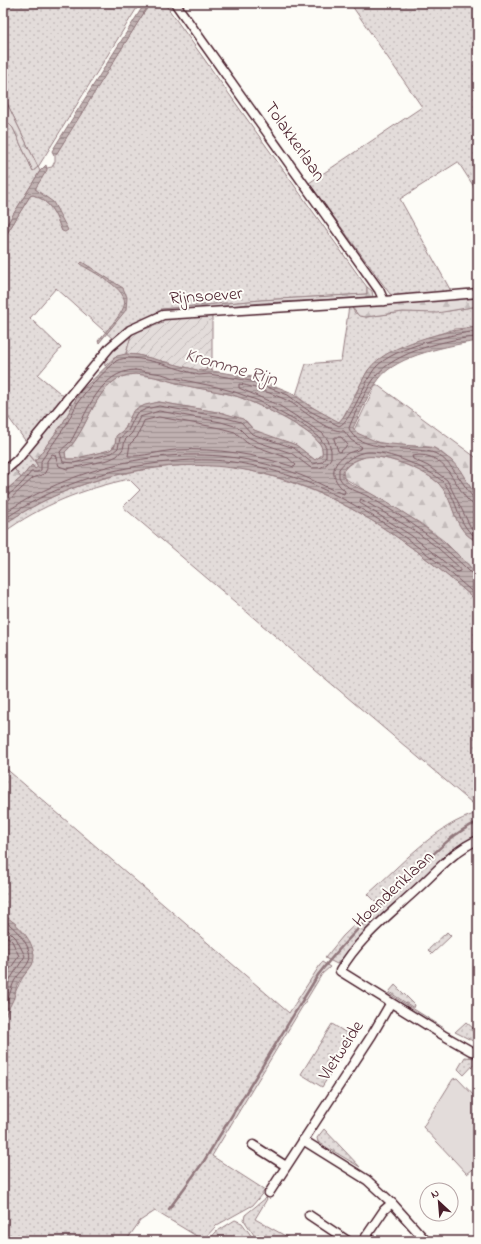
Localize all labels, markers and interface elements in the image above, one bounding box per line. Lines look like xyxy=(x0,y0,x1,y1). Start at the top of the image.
street label: Tolakkerlaan xyxy=(257,97,331,187)
street label: Rijnsoever xyxy=(168,281,244,313)
water label: Kromme Rijn xyxy=(182,342,281,394)
street label: Hoenderiklaan xyxy=(347,845,441,935)
street label: Vletweide xyxy=(312,1015,372,1087)
north arrow xyxy=(419,1182,459,1222)
text: N xyxy=(428,1185,442,1203)

